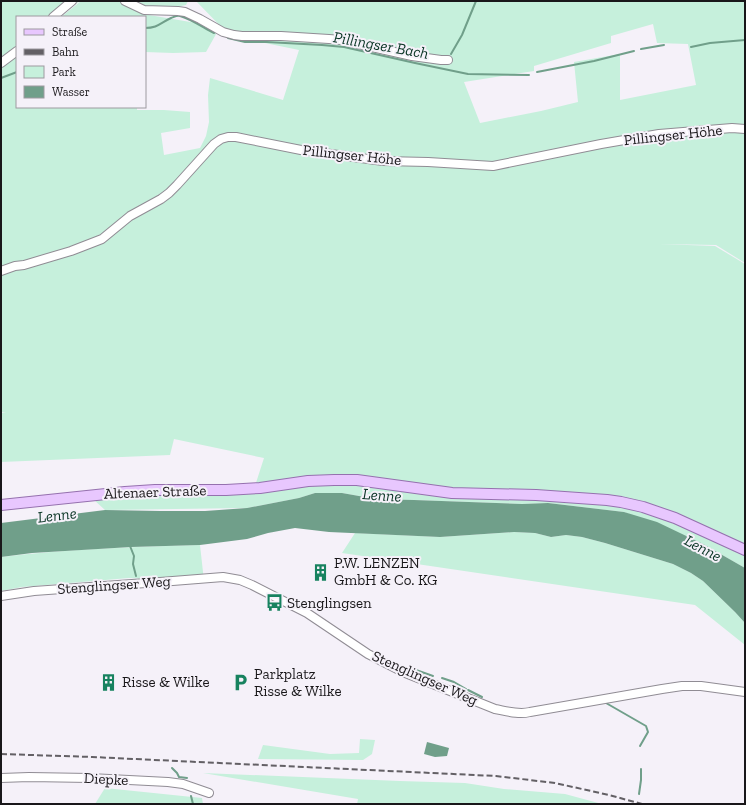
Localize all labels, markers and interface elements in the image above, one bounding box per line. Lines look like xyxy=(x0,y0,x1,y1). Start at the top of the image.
legend xyxy=(16,16,146,108)
text: Straße xyxy=(52,25,88,39)
water label: Pillingser Bach xyxy=(332,27,430,63)
text: Bahn xyxy=(52,45,79,59)
text: Park xyxy=(52,65,77,79)
text: Wasser xyxy=(52,85,90,99)
street label: Pillingser Höhe xyxy=(623,121,723,149)
street label: Pillingser Höhe xyxy=(302,141,402,169)
street label: Altenaer Straße xyxy=(103,481,207,503)
water label: Lenne xyxy=(362,484,402,506)
water label: Lenne xyxy=(36,503,78,527)
water label: Lenne xyxy=(681,530,725,566)
place label: P.W. LENZEN GmbH & Co. KG xyxy=(334,554,437,589)
building icon: P.W. LENZEN GmbH & Co. KG xyxy=(311,562,331,582)
street label: Stenglingser Weg xyxy=(57,572,171,598)
bus stop icon: Stenglingsen xyxy=(264,593,284,613)
place label: Stenglingsen xyxy=(287,594,372,612)
street label: Stenglingser Weg xyxy=(369,647,481,709)
place label: Parkplatz Risse & Wilke xyxy=(254,665,341,700)
building icon: Risse & Wilke xyxy=(99,672,119,692)
place label: Risse & Wilke xyxy=(122,673,209,691)
parking icon: Parkplatz Risse & Wilke xyxy=(231,673,251,693)
street label: Diepke xyxy=(83,769,129,789)

